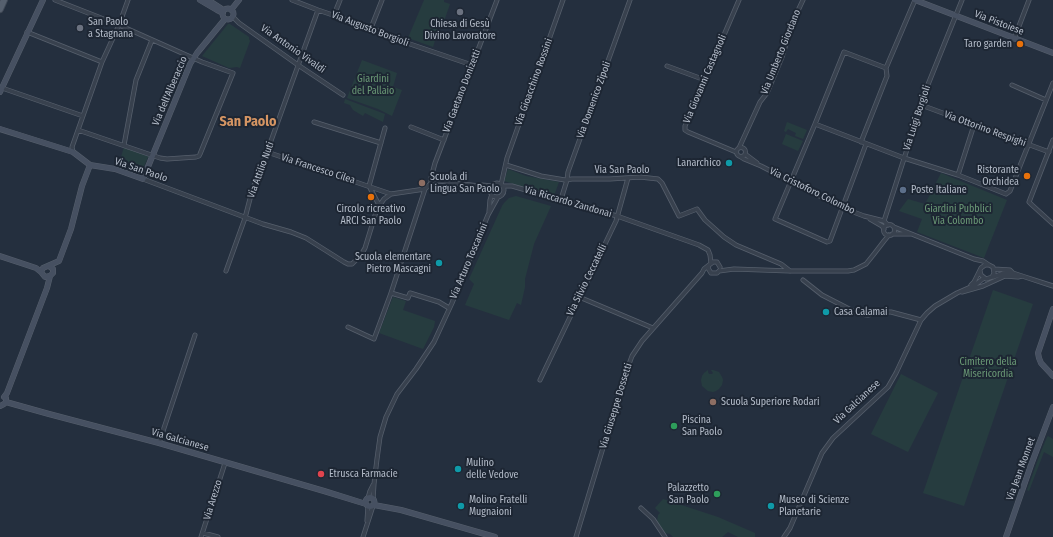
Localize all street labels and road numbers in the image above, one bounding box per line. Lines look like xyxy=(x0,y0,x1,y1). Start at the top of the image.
street label: Via Umberto Giordano xyxy=(759,8,803,96)
street label: Via Pistoiese xyxy=(973,8,1025,38)
street label: Via Augusto Borgioli xyxy=(330,9,410,49)
street label: Via Antonio Vivaldi xyxy=(258,22,328,76)
street label: Via Giovanni Castagnoli xyxy=(681,33,729,125)
street label: Via Gioacchino Rossini xyxy=(513,37,555,127)
street label: Via Gaetano Donizetti xyxy=(441,48,483,134)
street label: Via dell'Alberaccio xyxy=(150,54,190,128)
street label: Via Domenico Zipoli xyxy=(575,60,613,140)
street label: Via Luigi Borgioli xyxy=(901,84,933,152)
street label: Via Ottorino Respighi xyxy=(942,109,1028,149)
street label: Via Attilio Nuti xyxy=(245,140,277,200)
street label: Via Francesco Cilea xyxy=(279,151,357,187)
street label: Via San Paolo xyxy=(113,155,169,185)
street label: Via San Paolo xyxy=(594,164,650,176)
street label: Via Cristoforo Colombo xyxy=(767,165,857,217)
street label: Via Riccardo Zandonai xyxy=(523,184,613,220)
street label: Via Arturo Toscanini xyxy=(448,221,490,301)
street label: Via Silvio Ceccatelli xyxy=(564,242,610,318)
street label: Via Giuseppe Dossetti xyxy=(597,362,635,450)
street label: Via Galcianese xyxy=(831,377,883,427)
street label: Via Galcianese xyxy=(150,426,210,454)
street label: Via Jean Monnet xyxy=(1004,436,1038,502)
street label: Via Arezzo xyxy=(201,479,225,521)

